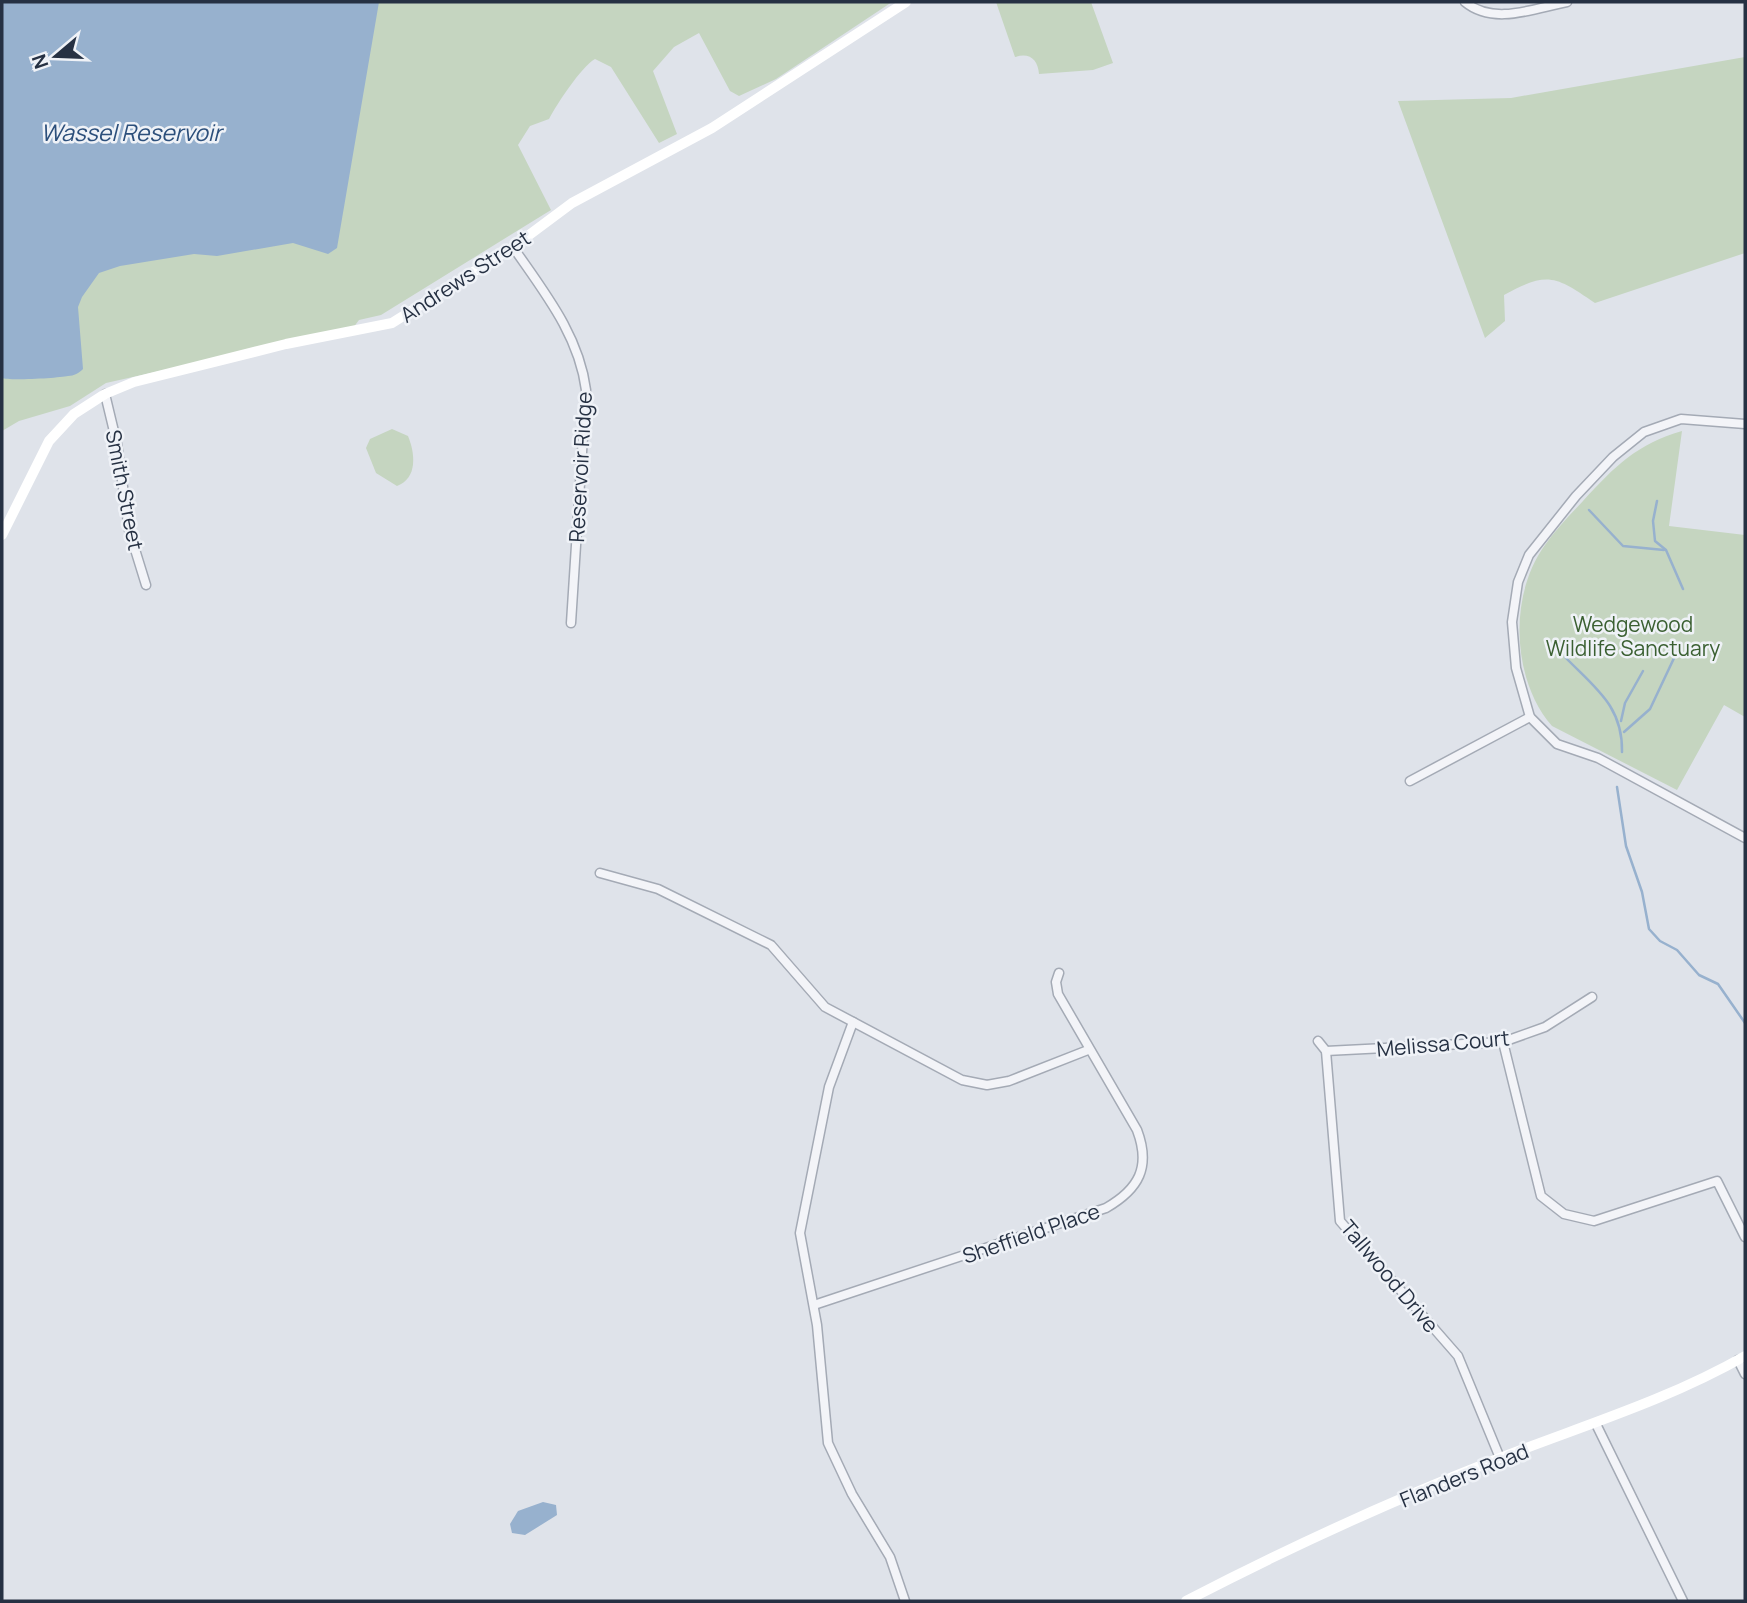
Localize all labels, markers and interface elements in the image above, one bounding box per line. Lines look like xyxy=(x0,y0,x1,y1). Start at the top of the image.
north arrow xyxy=(21,21,91,91)
text: N xyxy=(25,51,54,72)
water label: Wassel Reservoir xyxy=(40,116,224,148)
street label: Andrews Street xyxy=(394,223,536,329)
street label: Reservoir Ridge xyxy=(562,391,598,543)
street label: Smith Street xyxy=(100,427,150,553)
park label: Wedgewood Wildlife Sanctuary xyxy=(1546,610,1720,662)
street label: Melissa Court xyxy=(1375,1023,1511,1063)
street label: Sheffield Place xyxy=(959,1196,1103,1270)
street label: Tallwood Drive xyxy=(1335,1214,1445,1338)
street label: Flanders Road xyxy=(1396,1436,1532,1514)

